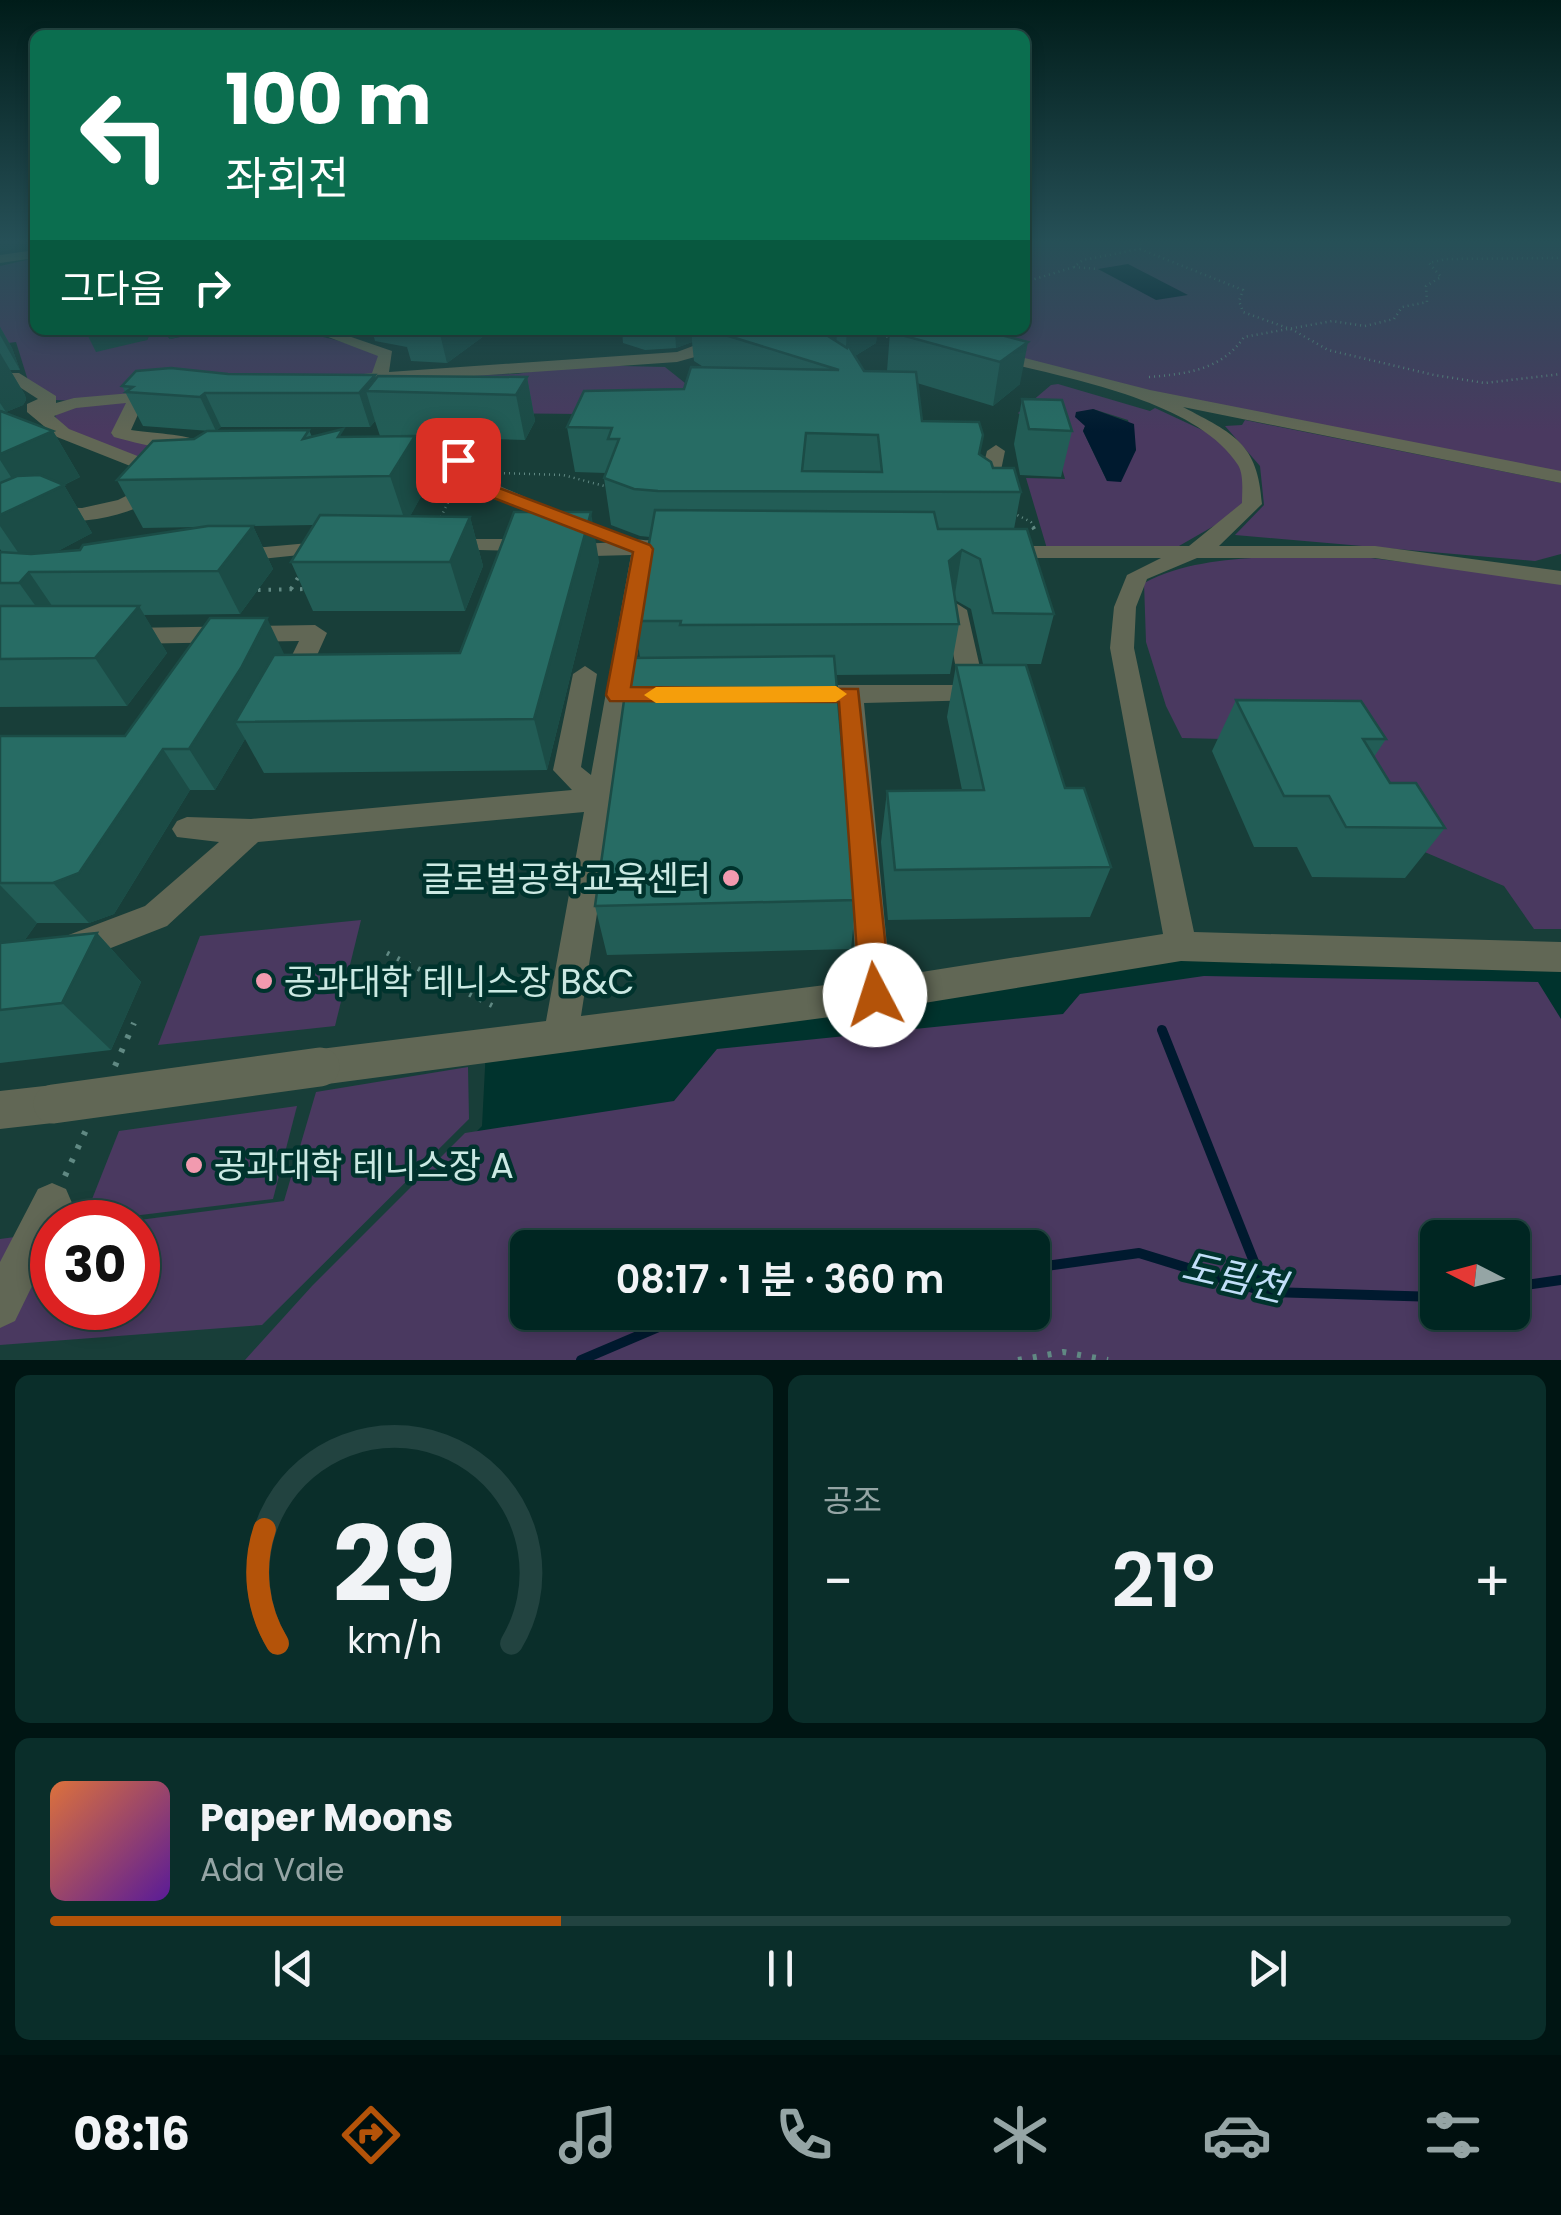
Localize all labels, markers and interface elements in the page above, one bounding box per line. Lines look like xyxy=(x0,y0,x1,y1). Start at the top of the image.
text: 100 m xyxy=(225,50,432,149)
icon: left xyxy=(60,70,190,200)
text: 좌회전 xyxy=(225,147,349,210)
icon: right xyxy=(185,260,240,315)
text: 그다음 xyxy=(60,262,165,315)
pin xyxy=(416,418,501,503)
icon: arrive xyxy=(431,433,486,488)
place label: 글로벌공학교육센터 xyxy=(421,854,711,903)
marker: 글로벌공학교육센터 xyxy=(720,867,742,889)
position arrow xyxy=(823,943,927,1047)
place label: 공과대학 테니스장 B&C xyxy=(284,957,635,1006)
marker: 공과대학 테니스장 B&C xyxy=(253,970,275,992)
place label: 공과대학 테니스장 A xyxy=(214,1141,514,1190)
marker: 공과대학 테니스장 A xyxy=(183,1154,205,1176)
speed limit sign: 30 xyxy=(30,1200,160,1330)
north arrow xyxy=(1420,1220,1530,1330)
map controls xyxy=(1420,1220,1530,1330)
water label: 도림천 xyxy=(1177,1239,1295,1316)
text: 08:17 · 1 분 · 360 m xyxy=(616,1253,944,1306)
text: 공조 xyxy=(823,1478,882,1523)
text: 29 xyxy=(332,1492,456,1637)
text: 21° xyxy=(1112,1528,1215,1633)
text: − xyxy=(823,1543,853,1620)
text: + xyxy=(1473,1543,1511,1620)
text: km/h xyxy=(346,1615,442,1666)
text: Paper Moons xyxy=(200,1791,453,1844)
text: Ada Vale xyxy=(200,1847,344,1892)
icon: previous xyxy=(266,1941,321,1996)
icon: pause xyxy=(753,1941,808,1996)
icon: next xyxy=(1240,1941,1295,1996)
icon: directions xyxy=(336,2100,406,2170)
icon: music xyxy=(553,2100,623,2170)
icon: phone xyxy=(769,2100,839,2170)
icon: climate xyxy=(985,2100,1055,2170)
icon: car xyxy=(1202,2100,1272,2170)
icon: filters xyxy=(1418,2100,1488,2170)
text: 08:16 xyxy=(73,2103,190,2166)

